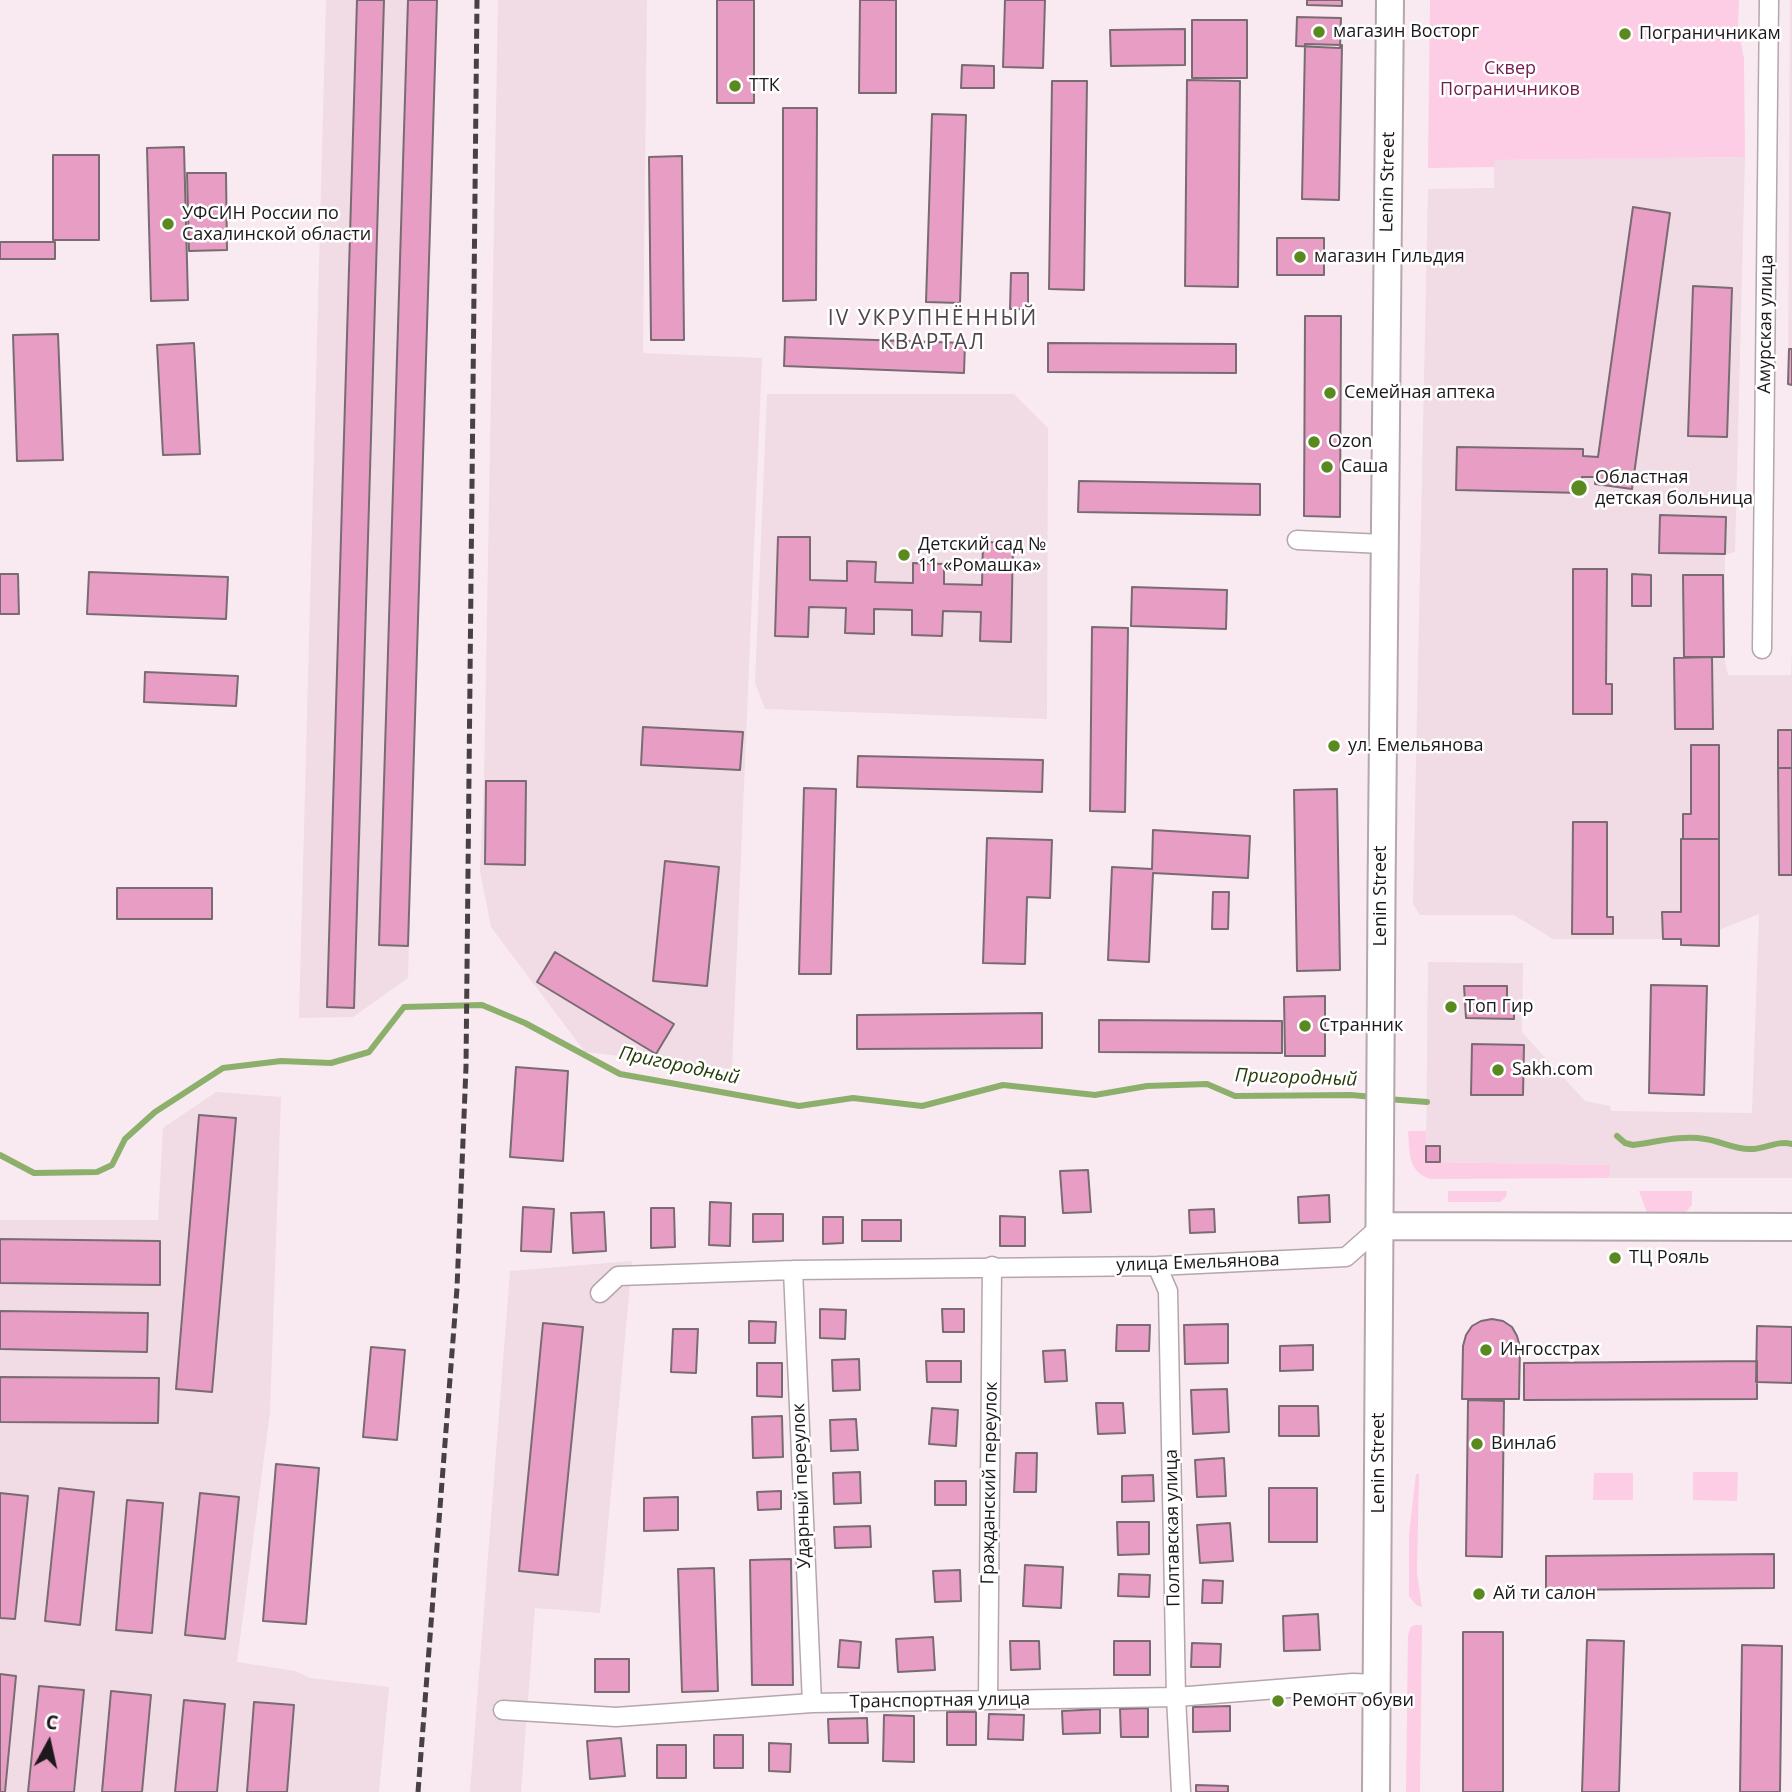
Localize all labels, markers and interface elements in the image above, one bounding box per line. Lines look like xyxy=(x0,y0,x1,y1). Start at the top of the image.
place label: магазин Восторг xyxy=(1333,21,1479,43)
place label: Пограничникам xyxy=(1639,23,1781,45)
marker: магазин Восторг xyxy=(1311,24,1327,40)
marker: Пограничникам xyxy=(1617,26,1633,42)
park label: Сквер Пограничников xyxy=(1440,58,1580,100)
place label: ТТК xyxy=(749,75,780,97)
marker: ТТК xyxy=(727,78,743,94)
street label: Lenin Street xyxy=(1376,131,1400,233)
place label: УФСИН России по Сахалинской области xyxy=(182,203,371,246)
marker: УФСИН России по Сахалинской области xyxy=(160,216,176,232)
place label: магазин Гильдия xyxy=(1314,246,1465,268)
marker: магазин Гильдия xyxy=(1292,249,1308,265)
street label: Амурская улица xyxy=(1754,254,1778,394)
district label: IV УКРУПНЁННЫЙ КВАРТАЛ xyxy=(830,306,1036,356)
place label: Семейная аптека xyxy=(1344,382,1495,404)
marker: Семейная аптека xyxy=(1322,385,1338,401)
place label: Ozon xyxy=(1328,431,1372,453)
marker: Ozon xyxy=(1306,434,1322,450)
place label: Саша xyxy=(1341,456,1388,478)
marker: Саша xyxy=(1319,459,1335,475)
place label: Областная детская больница xyxy=(1595,467,1753,510)
marker: Областная детская больница xyxy=(1569,478,1589,498)
place label: Детский сад № 11 «Ромашка» xyxy=(918,534,1046,576)
marker: Детский сад № 11 «Ромашка» xyxy=(896,547,912,563)
place label: ул. Емельянова xyxy=(1348,735,1483,757)
marker: ул. Емельянова xyxy=(1326,738,1342,754)
street label: Lenin Street xyxy=(1370,845,1392,947)
place label: Топ Гир xyxy=(1465,996,1533,1018)
marker: Топ Гир xyxy=(1443,999,1459,1015)
place label: Странник xyxy=(1319,1015,1403,1037)
marker: Странник xyxy=(1297,1018,1313,1034)
water label: Пригородный xyxy=(617,1042,741,1090)
place label: Sakh.com xyxy=(1512,1059,1593,1081)
marker: Sakh.com xyxy=(1490,1062,1506,1078)
water label: Пригородный xyxy=(1234,1064,1358,1092)
place label: ТЦ Рояль xyxy=(1629,1247,1709,1269)
street label: улица Емельянова xyxy=(1116,1249,1280,1277)
marker: ТЦ Рояль xyxy=(1607,1250,1623,1266)
place label: Ингосстрах xyxy=(1500,1339,1600,1361)
marker: Ингосстрах xyxy=(1478,1342,1494,1358)
street label: Гражданский переулок xyxy=(977,1381,1003,1585)
street label: Ударный переулок xyxy=(788,1403,816,1569)
street label: Lenin Street xyxy=(1368,1412,1390,1514)
place label: Винлаб xyxy=(1491,1433,1556,1455)
marker: Винлаб xyxy=(1469,1436,1485,1452)
street label: Полтавская улица xyxy=(1161,1449,1185,1607)
place label: Ай ти салон xyxy=(1493,1583,1596,1605)
marker: Ай ти салон xyxy=(1471,1586,1487,1602)
street label: Транспортная улица xyxy=(850,1689,1030,1713)
place label: Ремонт обуви xyxy=(1292,1690,1414,1712)
marker: Ремонт обуви xyxy=(1270,1693,1286,1709)
north arrow xyxy=(14,1708,84,1778)
text: С xyxy=(44,1708,60,1736)

